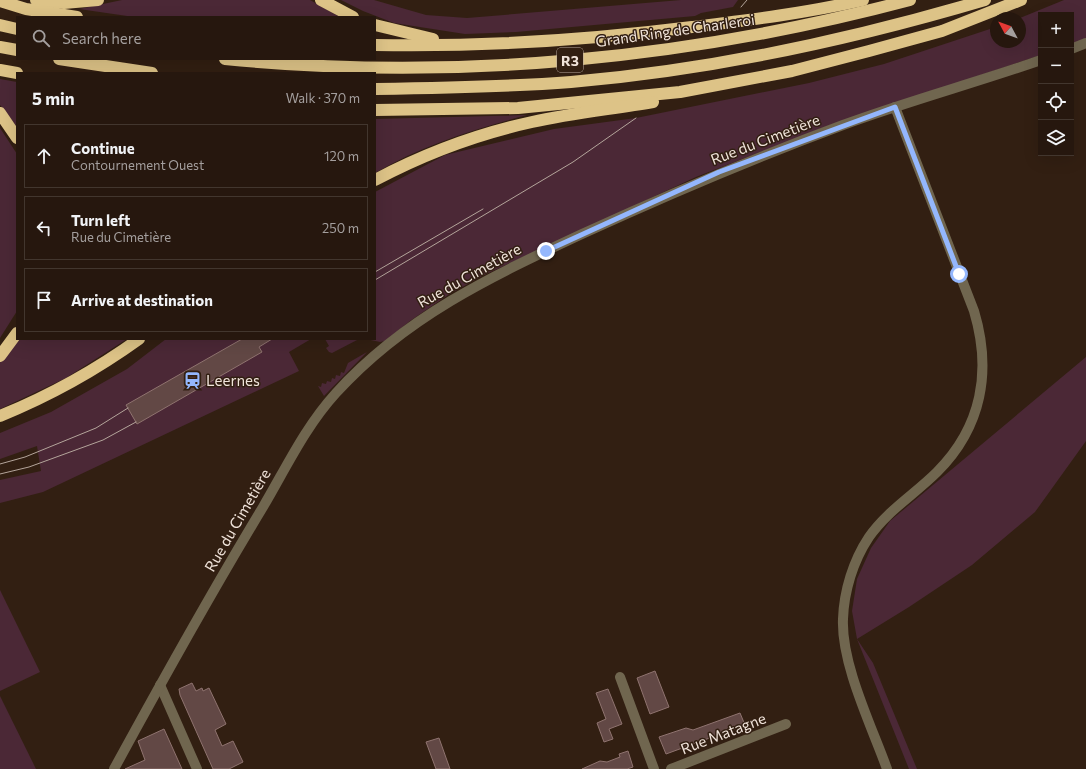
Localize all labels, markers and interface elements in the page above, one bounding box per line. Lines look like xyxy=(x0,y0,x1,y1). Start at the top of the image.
street label: Grand Ring de Charleroi xyxy=(594,10,756,50)
north arrow xyxy=(990,12,1026,48)
map controls xyxy=(1038,12,1074,156)
button: + xyxy=(1038,12,1074,48)
search box xyxy=(16,16,376,60)
icon: search xyxy=(30,27,52,49)
text: Search here xyxy=(62,29,141,47)
road number: R3 xyxy=(557,48,583,72)
button: − xyxy=(1038,48,1074,84)
button: locate xyxy=(1038,84,1074,120)
text: 5 min xyxy=(32,88,75,109)
text: Walk · 370 m xyxy=(286,90,360,106)
street label: Rue du Cimetière xyxy=(708,110,822,168)
button: layers xyxy=(1038,120,1074,156)
text: Continue xyxy=(71,139,135,157)
icon: ahead xyxy=(33,145,55,167)
text: 120 m xyxy=(324,148,359,164)
text: Contournement Ouest xyxy=(71,157,204,173)
text: Turn left xyxy=(71,211,130,229)
icon: left xyxy=(33,217,55,239)
text: 250 m xyxy=(322,220,359,236)
text: Rue du Cimetière xyxy=(71,229,171,245)
street label: Rue du Cimetière xyxy=(414,239,524,311)
route end xyxy=(537,242,555,260)
route start xyxy=(950,265,968,283)
icon: arrive xyxy=(33,289,55,311)
text: Arrive at destination xyxy=(71,291,213,309)
station icon: Leernes xyxy=(183,370,203,390)
place label: Leernes xyxy=(206,371,260,389)
street label: Rue du Cimetière xyxy=(200,465,274,575)
street label: Rue Matagne xyxy=(678,708,768,757)

